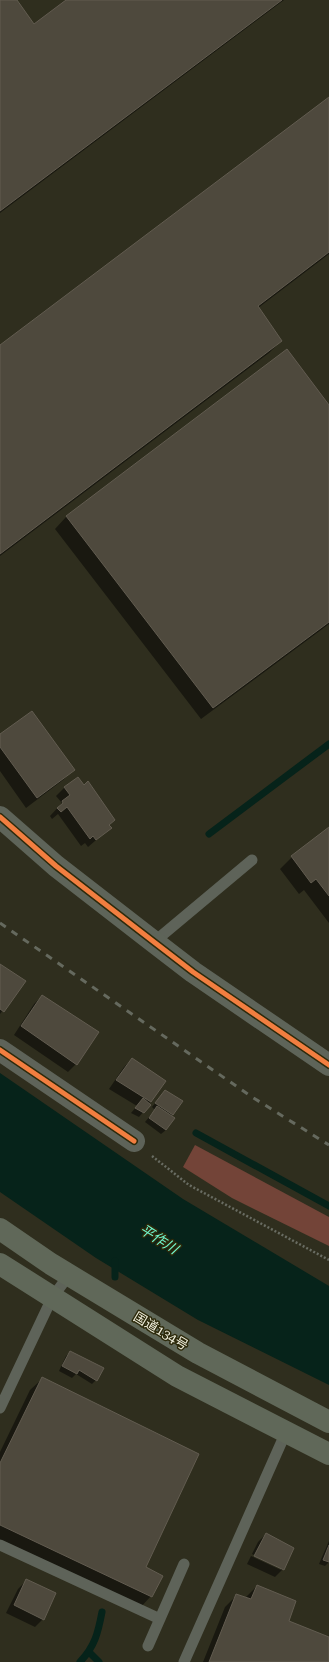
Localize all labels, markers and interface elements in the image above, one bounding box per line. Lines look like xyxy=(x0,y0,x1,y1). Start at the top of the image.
water label: 平作川 xyxy=(137,1221,183,1258)
street label: 国道134号 xyxy=(131,1309,191,1353)

